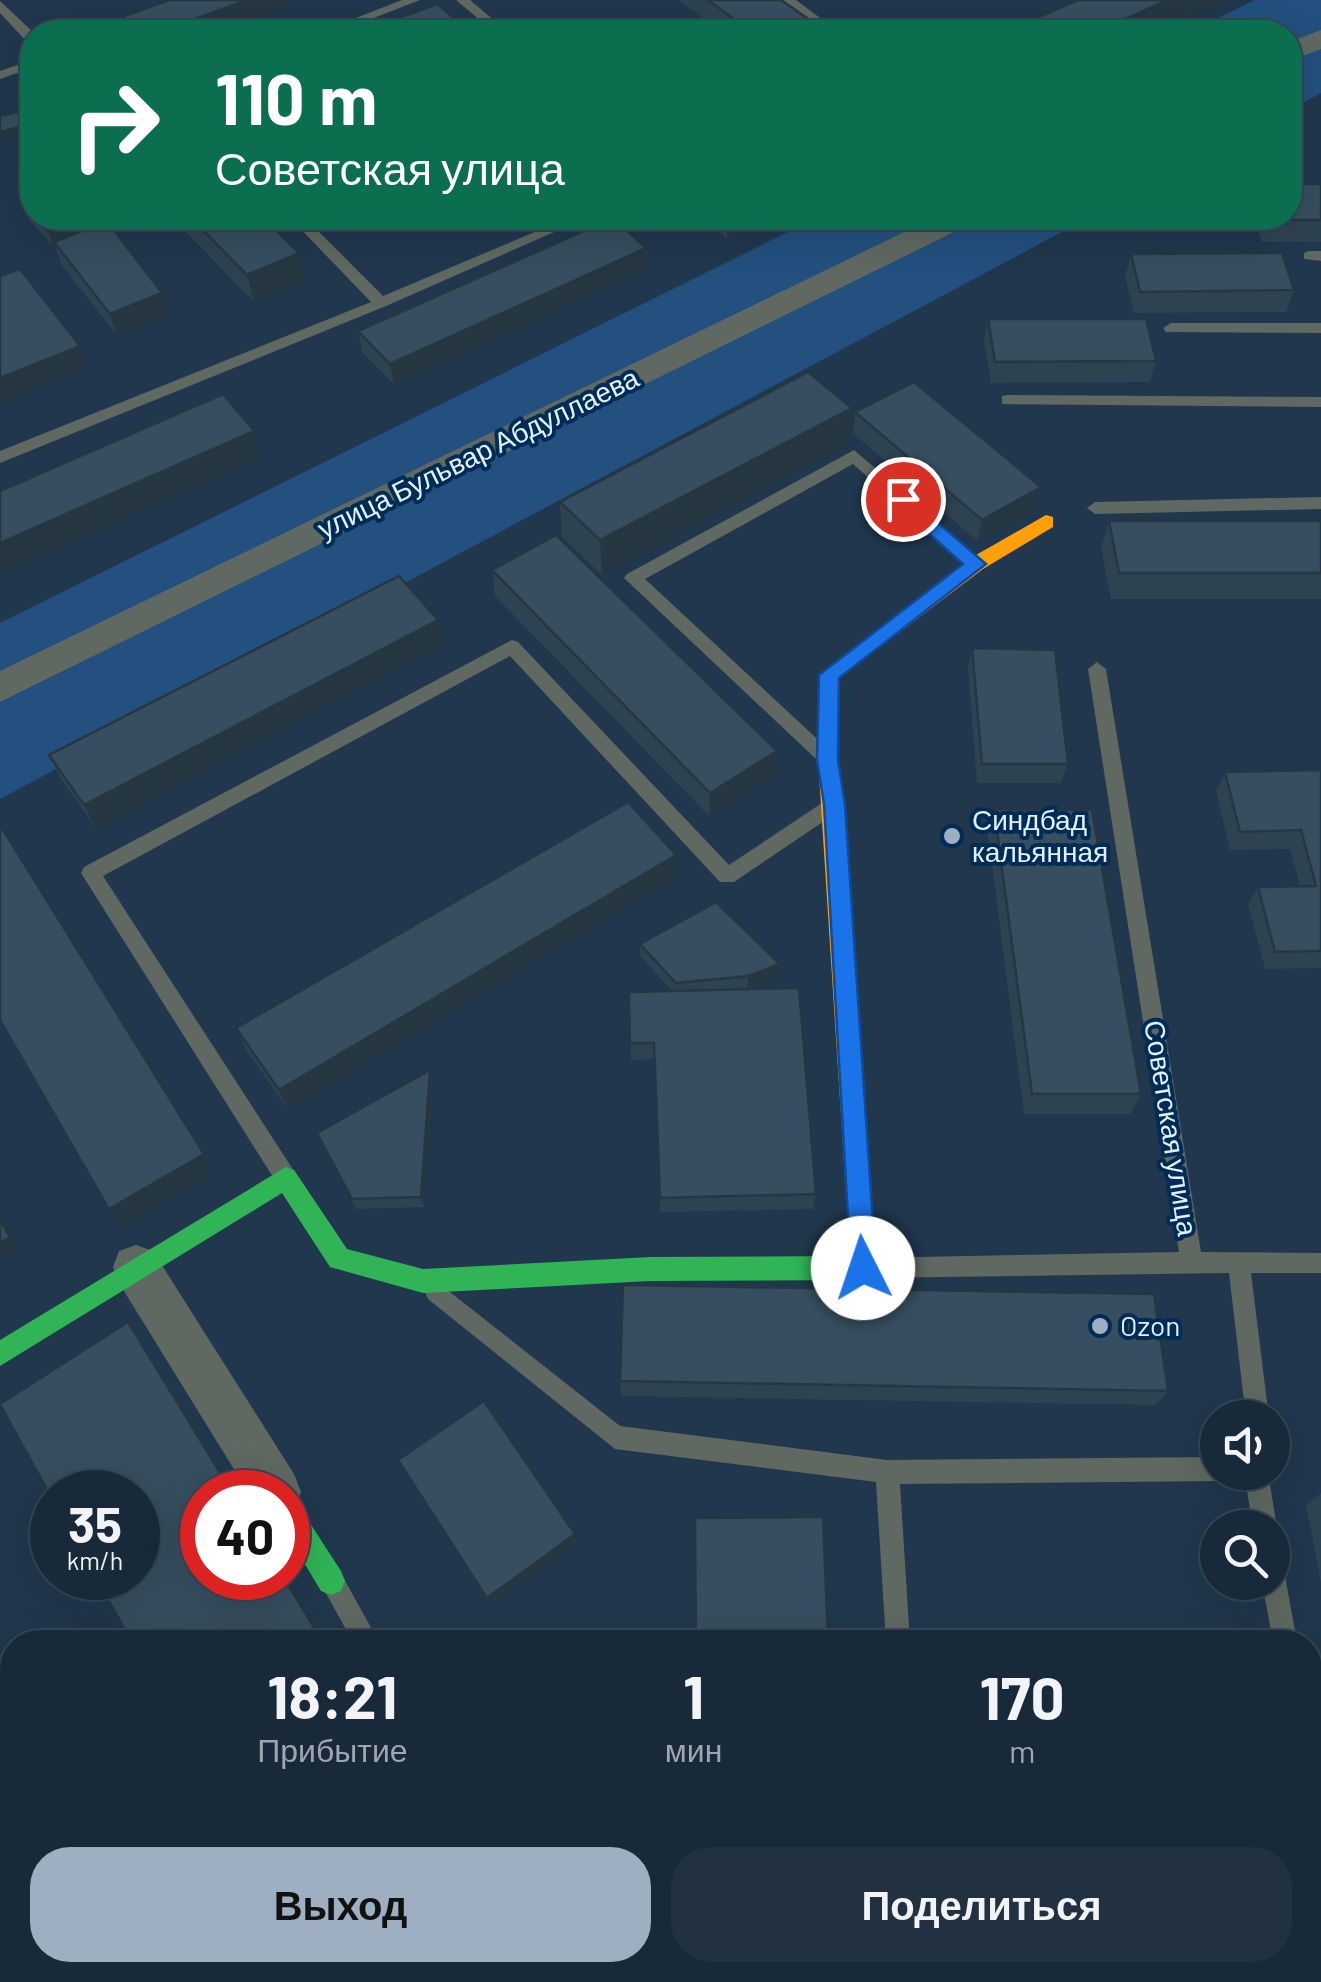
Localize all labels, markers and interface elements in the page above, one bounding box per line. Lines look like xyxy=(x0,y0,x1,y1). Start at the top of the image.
text: 110 m xyxy=(215,55,377,139)
icon: right xyxy=(50,60,180,190)
text: Советская улица xyxy=(215,140,565,194)
street label: улица Бульвар Абдуллаева xyxy=(311,359,644,545)
pin xyxy=(861,457,946,542)
icon: arrive xyxy=(876,472,931,527)
place label: Синдбад кальянная xyxy=(972,802,1108,868)
marker: Синдбад кальянная xyxy=(941,825,963,847)
street label: Советская улица xyxy=(1138,1018,1206,1238)
position arrow xyxy=(811,1216,915,1320)
place label: Ozon xyxy=(1120,1308,1180,1342)
marker: Ozon xyxy=(1089,1315,1111,1337)
map controls xyxy=(1200,1400,1290,1600)
button: sound xyxy=(1200,1400,1290,1490)
speed limit sign: 40 xyxy=(180,1470,310,1600)
text: 35 xyxy=(68,1493,122,1553)
button: search xyxy=(1200,1510,1290,1600)
text: km/h xyxy=(67,1545,123,1575)
text: 18:21 xyxy=(267,1659,397,1731)
text: 1 xyxy=(683,1659,704,1731)
text: 170 xyxy=(980,1660,1065,1732)
text: Прибытие xyxy=(257,1730,408,1768)
text: мин xyxy=(665,1730,722,1768)
text: m xyxy=(1009,1731,1035,1769)
button: Выход xyxy=(30,1847,651,1962)
button: Поделиться xyxy=(671,1847,1292,1962)

